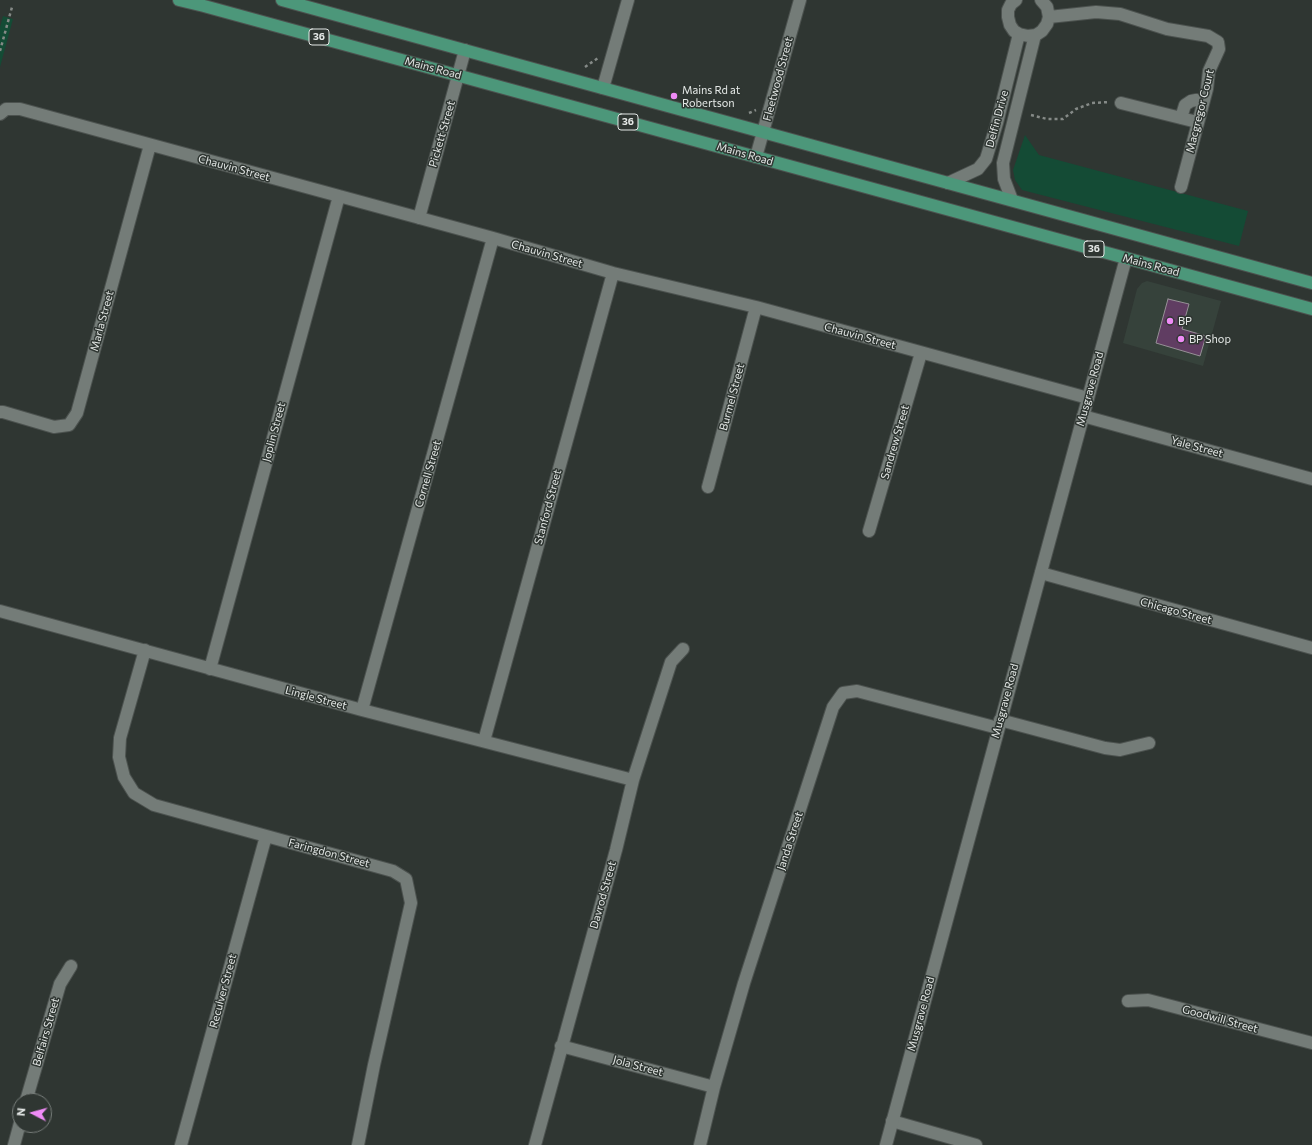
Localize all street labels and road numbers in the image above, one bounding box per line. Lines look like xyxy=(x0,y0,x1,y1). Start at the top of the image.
road number: 36 xyxy=(309,29,329,45)
street label: Fleetwood Street xyxy=(760,36,796,122)
street label: Mains Road xyxy=(403,54,463,82)
street label: Macgregor Court xyxy=(1183,68,1217,154)
street label: Delfin Drive xyxy=(983,89,1011,149)
street label: Pickett Street xyxy=(426,99,458,169)
road number: 36 xyxy=(618,114,638,130)
street label: Mains Road xyxy=(715,140,775,168)
street label: Chauvin Street xyxy=(197,152,271,184)
street label: Chauvin Street xyxy=(510,237,584,271)
road number: 36 xyxy=(1084,241,1104,257)
street label: Mains Road xyxy=(1121,251,1181,279)
street label: Marla Street xyxy=(88,289,116,353)
street label: Chauvin Street xyxy=(823,320,897,352)
street label: Musgrave Road xyxy=(1074,350,1106,428)
street label: Burmel Street xyxy=(717,362,747,432)
street label: Joplin Street xyxy=(260,401,288,463)
street label: Sandrew Street xyxy=(878,403,912,481)
street label: Yale Street xyxy=(1169,434,1225,460)
street label: Cornell Street xyxy=(412,439,444,509)
street label: Stanford Street xyxy=(532,468,564,546)
street label: Chicago Street xyxy=(1139,595,1213,627)
street label: Musgrave Road xyxy=(989,662,1021,740)
street label: Lingle Street xyxy=(284,683,348,713)
street label: Janda Street xyxy=(774,810,806,872)
street label: Faringdon Street xyxy=(287,836,371,870)
street label: Davrod Street xyxy=(587,860,619,930)
street label: Reculver Street xyxy=(207,953,239,1029)
street label: Musgrave Road xyxy=(905,975,937,1053)
street label: Belfairs Street xyxy=(30,996,62,1068)
street label: Goodwill Street xyxy=(1181,1003,1259,1035)
street label: Jola Street xyxy=(611,1053,665,1079)

